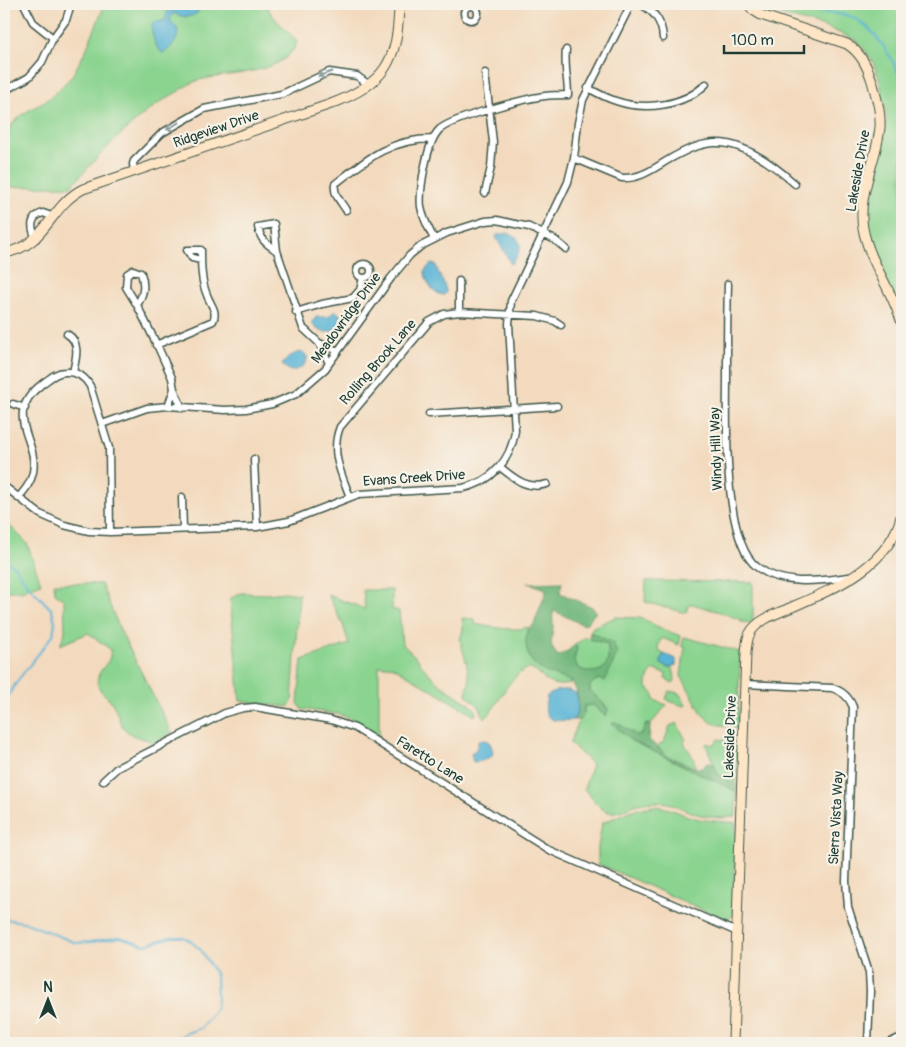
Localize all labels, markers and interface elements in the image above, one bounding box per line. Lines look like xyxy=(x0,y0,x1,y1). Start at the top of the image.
scale bar xyxy=(724,22,804,54)
text: 100 m xyxy=(731,31,774,50)
one-way arrow xyxy=(317,70,333,80)
street label: Ridgeview Drive xyxy=(171,106,261,152)
one-way arrow xyxy=(166,122,180,132)
street label: Lakeside Drive xyxy=(842,129,874,213)
street label: Meadowridge Drive xyxy=(307,269,385,367)
street label: Rolling Brook Lane xyxy=(336,316,420,408)
street label: Windy Hill Way xyxy=(706,407,726,491)
street label: Evans Creek Drive xyxy=(362,466,466,490)
street label: Lakeside Drive xyxy=(720,695,740,779)
street label: Faretto Lane xyxy=(393,733,467,787)
street label: Sierra Vista Way xyxy=(825,771,847,865)
north arrow xyxy=(22,974,72,1024)
text: N xyxy=(43,979,53,996)

